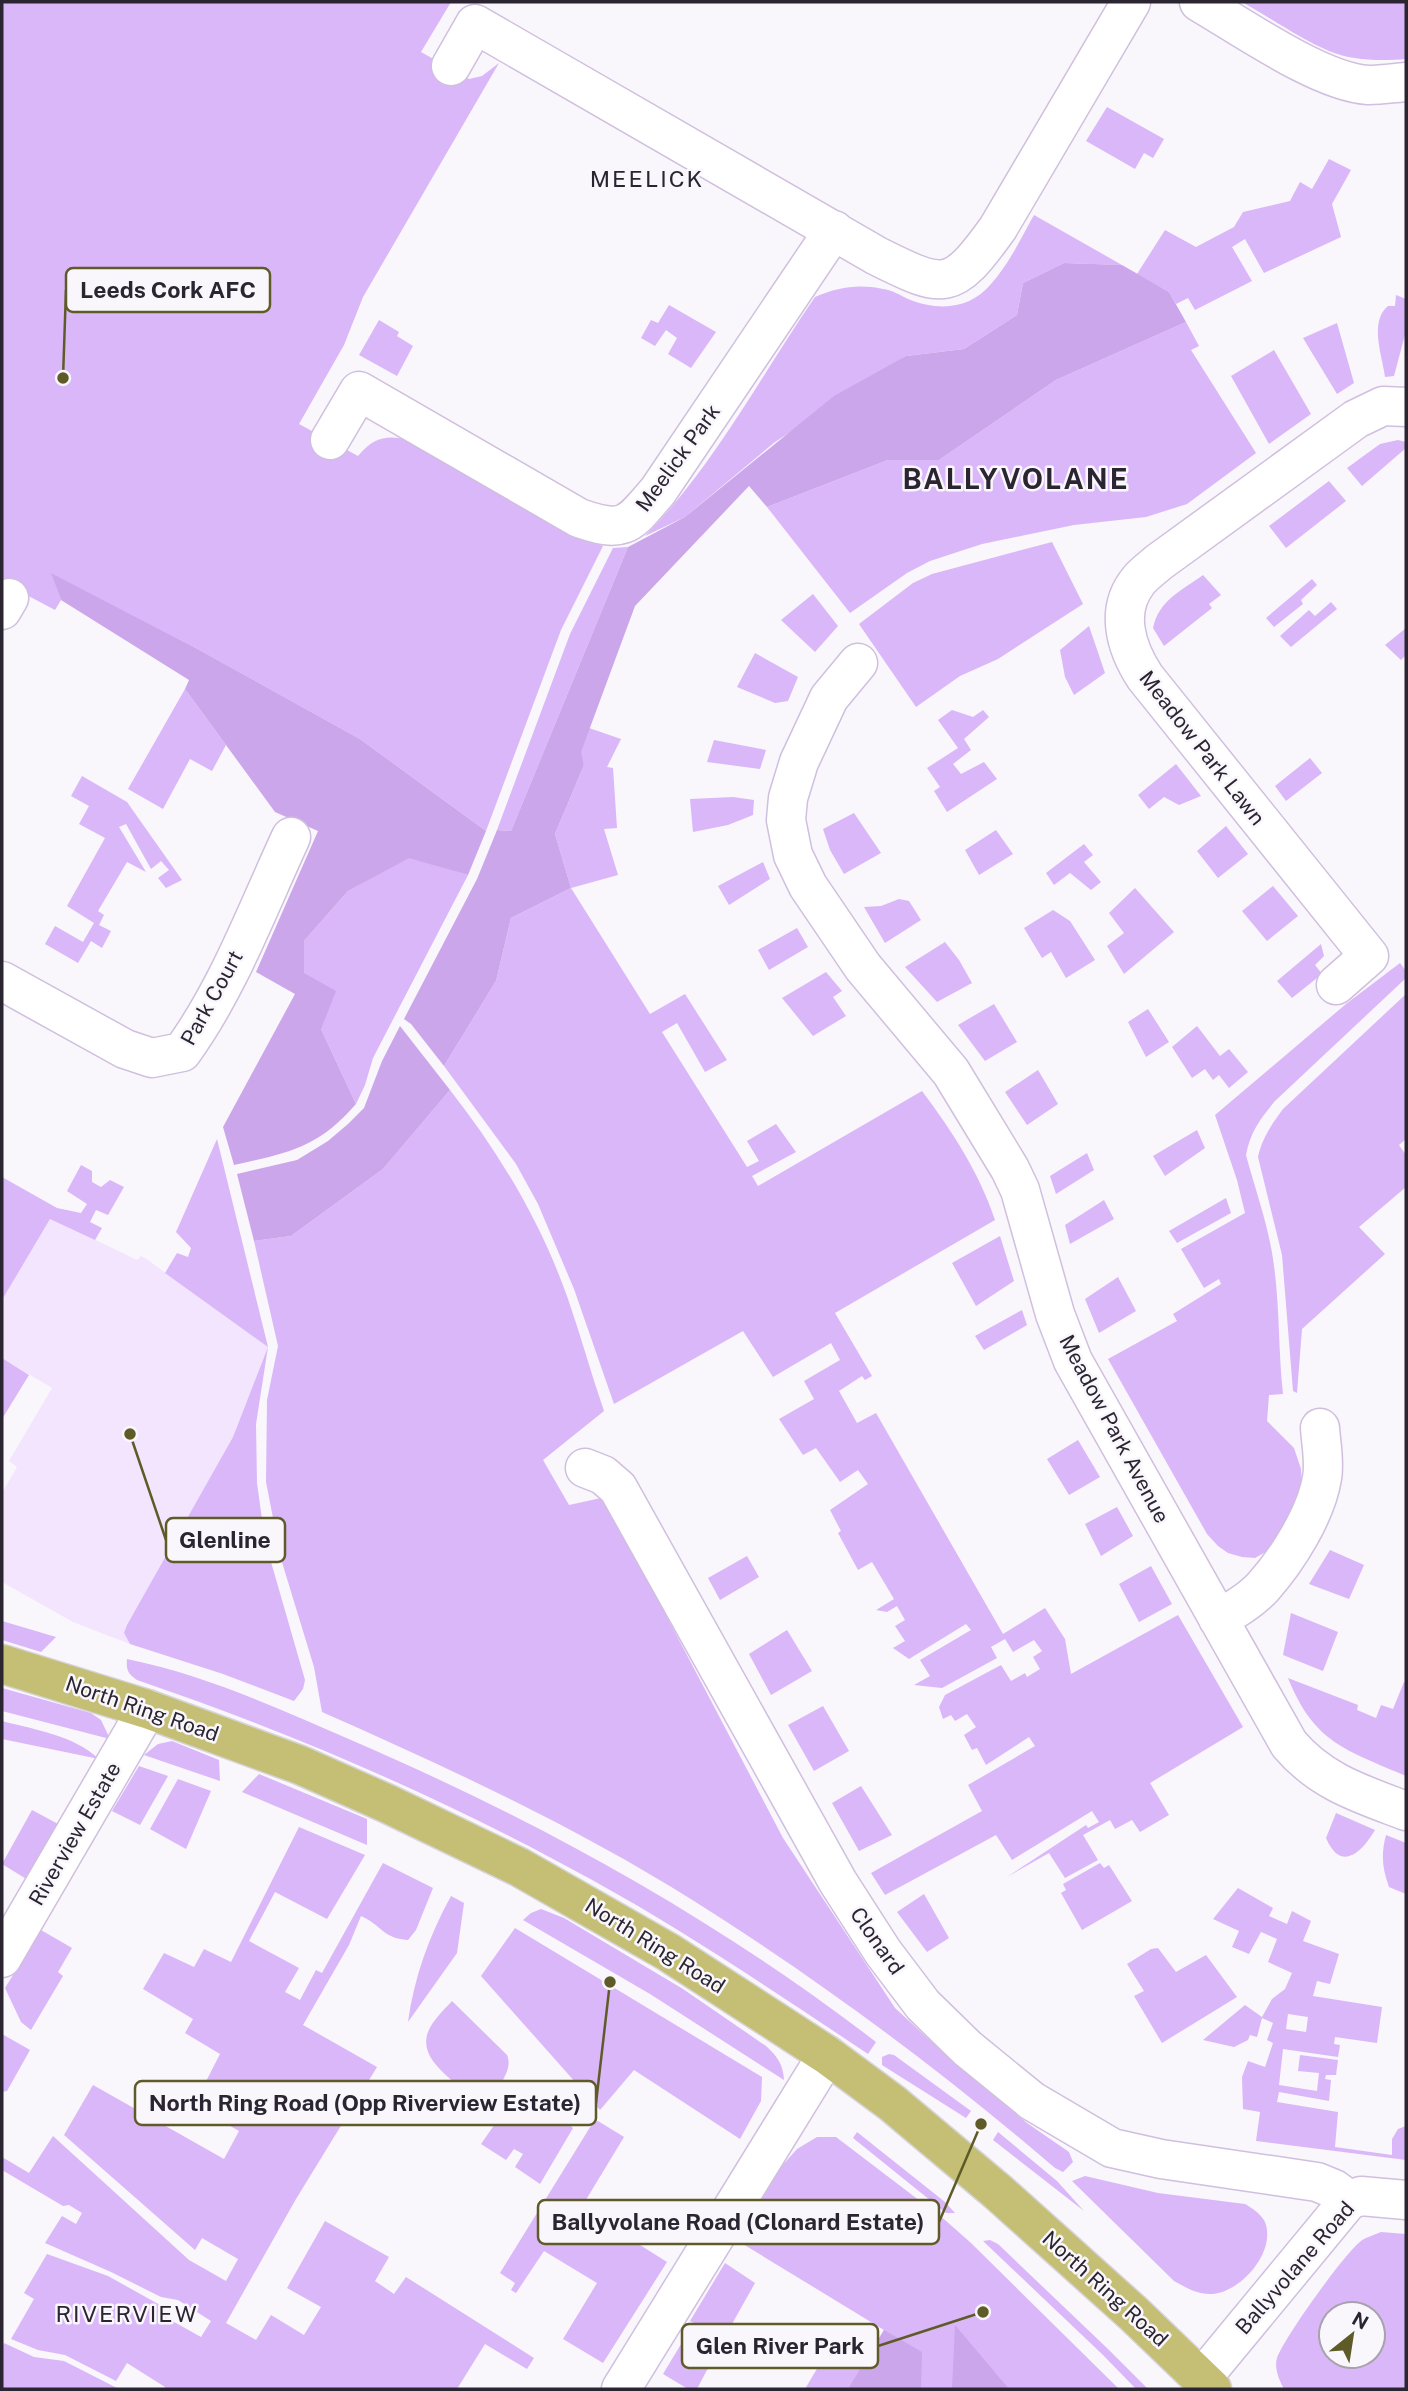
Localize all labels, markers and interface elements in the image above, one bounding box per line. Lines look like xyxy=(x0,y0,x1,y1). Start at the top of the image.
district label: MEELICK xyxy=(590,165,704,192)
callout: Leeds Cork AFC xyxy=(66,268,270,312)
text: Leeds Cork AFC xyxy=(80,276,256,303)
street label: Meelick Park xyxy=(630,399,725,516)
district label: BALLYVOLANE xyxy=(902,462,1130,495)
street label: Meadow Park Lawn xyxy=(1134,666,1270,830)
street label: Park Court xyxy=(175,946,248,1050)
street label: Meadow Park Avenue xyxy=(1054,1330,1175,1527)
callout: Glenline xyxy=(166,1518,285,1562)
text: Glenline xyxy=(179,1526,271,1553)
street label: North Ring Road xyxy=(62,1671,222,1746)
street label: Riverview Estate xyxy=(23,1758,126,1910)
street label: North Ring Road xyxy=(581,1893,730,1999)
street label: Clonard xyxy=(845,1902,910,1979)
callout: North Ring Road (Opp Riverview Estate) xyxy=(135,2081,596,2125)
text: North Ring Road (Opp Riverview Estate) xyxy=(149,2089,581,2116)
street label: Ballyvolane Road xyxy=(1230,2196,1359,2339)
callout: Ballyvolane Road (Clonard Estate) xyxy=(538,2200,939,2244)
text: Ballyvolane Road (Clonard Estate) xyxy=(552,2208,924,2235)
street label: North Ring Road xyxy=(1037,2226,1173,2352)
district label: RIVERVIEW xyxy=(55,2300,199,2327)
north arrow xyxy=(1317,2300,1387,2370)
text: N xyxy=(1349,2307,1372,2334)
callout: Glen River Park xyxy=(682,2324,878,2368)
text: Glen River Park xyxy=(696,2332,864,2359)

